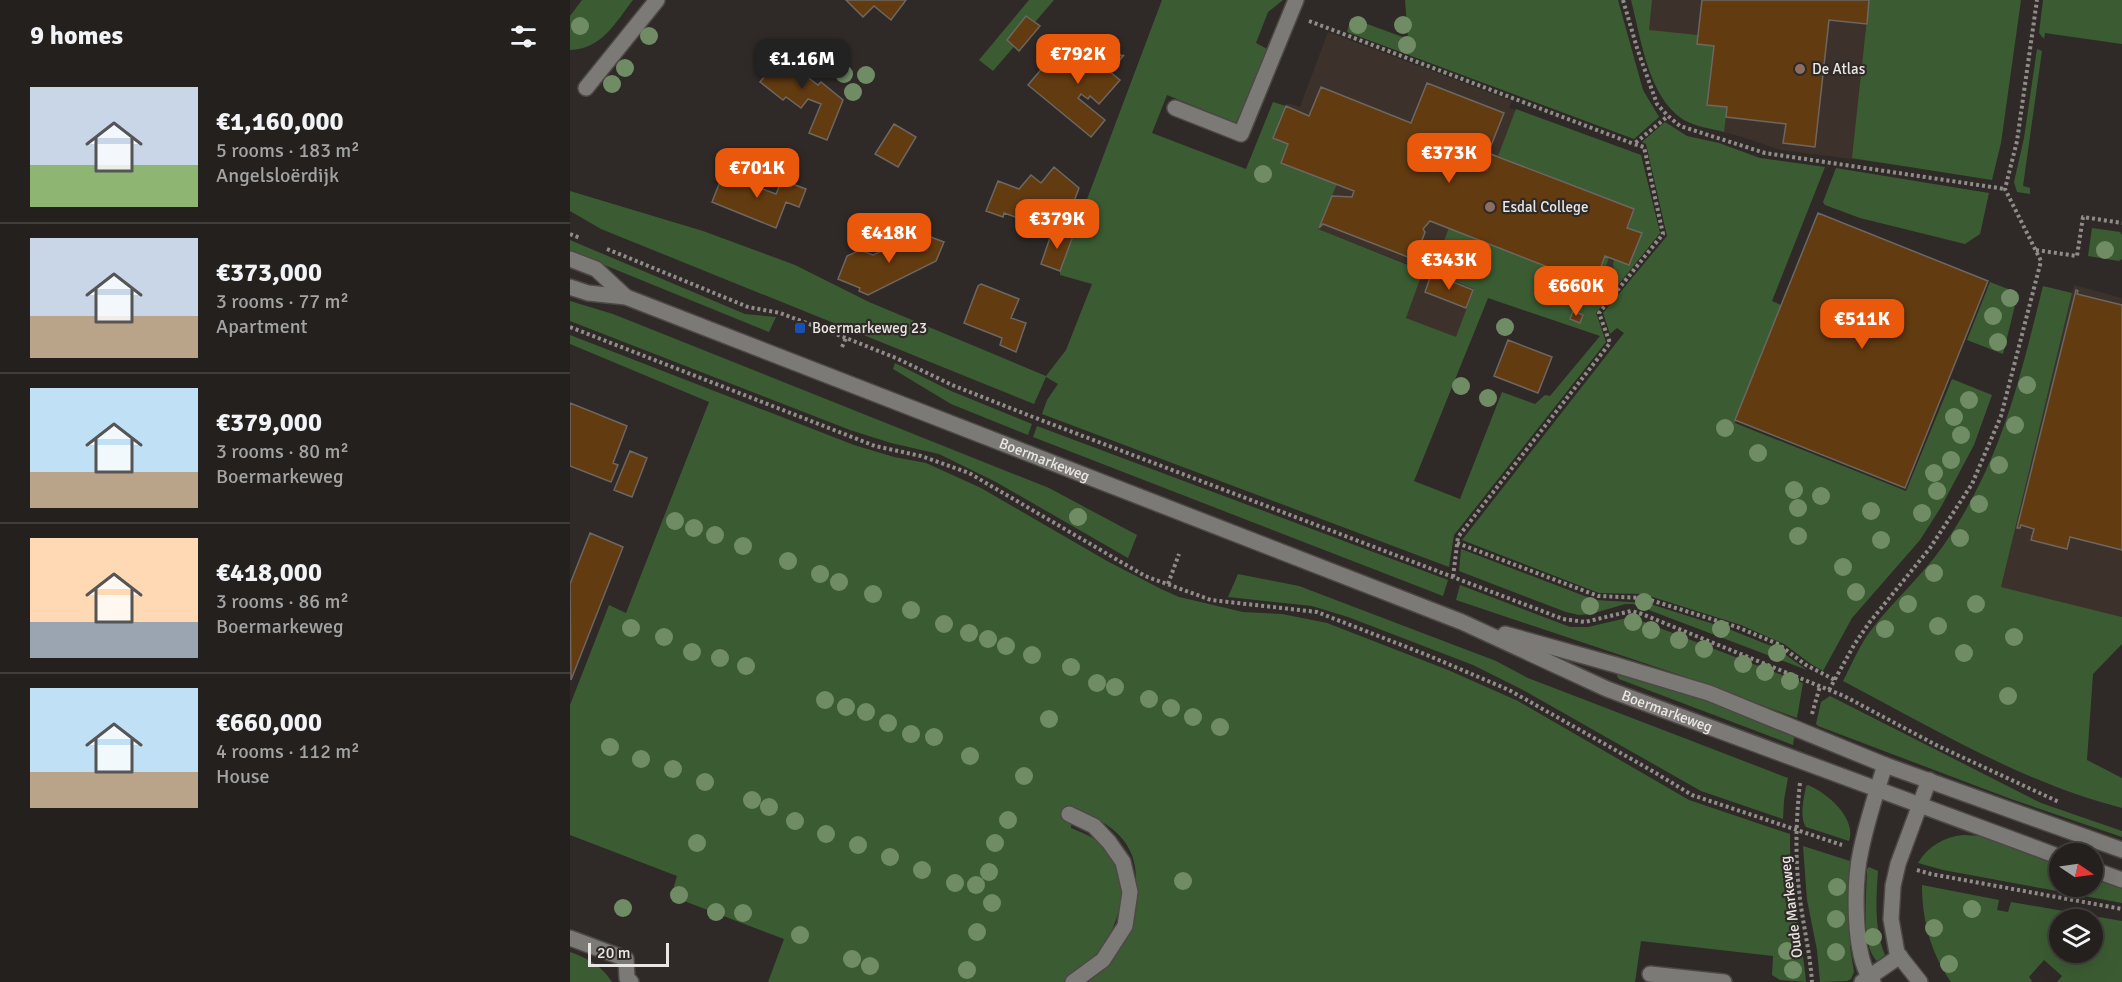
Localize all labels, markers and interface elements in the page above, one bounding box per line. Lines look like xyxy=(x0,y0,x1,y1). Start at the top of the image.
text: 9 homes xyxy=(30,20,123,52)
icon: filters xyxy=(507,20,540,53)
pin: €792K xyxy=(1036,34,1120,85)
pin: €1.16M xyxy=(753,39,851,90)
text: €792K xyxy=(1050,41,1106,66)
text: €1.16M xyxy=(769,46,835,71)
place label: De Atlas xyxy=(1812,60,1866,78)
marker: De Atlas xyxy=(1793,62,1807,76)
text: €1,160,000 xyxy=(216,106,344,138)
icon: home xyxy=(78,111,150,183)
pin: €373K xyxy=(1407,133,1491,184)
text: 5 rooms · 183 m² xyxy=(216,138,360,163)
text: €373K xyxy=(1421,140,1477,165)
pin: €701K xyxy=(715,148,799,199)
text: €701K xyxy=(729,155,785,180)
text: Angelsloërdijk xyxy=(216,163,339,188)
place label: Esdal College xyxy=(1502,198,1589,216)
pin: €379K xyxy=(1015,199,1099,250)
marker: Esdal College xyxy=(1483,200,1497,214)
text: €379K xyxy=(1029,206,1085,231)
pin: €418K xyxy=(847,213,931,264)
text: €418K xyxy=(861,220,917,245)
pin: €343K xyxy=(1407,240,1491,291)
text: €343K xyxy=(1421,247,1477,272)
text: €373,000 xyxy=(216,257,322,289)
icon: home xyxy=(78,262,150,334)
pin: €660K xyxy=(1534,266,1618,317)
text: €660K xyxy=(1548,273,1604,298)
text: 3 rooms · 77 m² xyxy=(216,289,349,314)
pin: €511K xyxy=(1820,299,1904,350)
text: €511K xyxy=(1834,306,1890,331)
text: Apartment xyxy=(216,314,308,339)
place label: Boermarkeweg 23 xyxy=(812,319,927,337)
marker: Boermarkeweg 23 xyxy=(793,321,807,335)
text: €379,000 xyxy=(216,407,322,439)
icon: home xyxy=(78,412,150,484)
street label: Boermarkeweg xyxy=(996,434,1092,485)
text: 3 rooms · 80 m² xyxy=(216,439,349,464)
text: Boermarkeweg xyxy=(216,464,343,489)
text: €418,000 xyxy=(216,557,322,589)
icon: home xyxy=(78,562,150,634)
text: 3 rooms · 86 m² xyxy=(216,589,349,614)
text: Boermarkeweg xyxy=(216,614,343,639)
street label: Boermarkeweg xyxy=(1619,686,1715,736)
text: €660,000 xyxy=(216,707,322,739)
icon: home xyxy=(78,712,150,784)
text: 4 rooms · 112 m² xyxy=(216,739,360,764)
text: House xyxy=(216,764,270,789)
north arrow xyxy=(2049,843,2103,897)
map controls xyxy=(2049,843,2103,963)
street label: Oude Markeweg xyxy=(1776,855,1806,959)
button: layers xyxy=(2049,909,2103,963)
scale bar xyxy=(588,940,669,968)
text: 20 m xyxy=(597,943,631,963)

